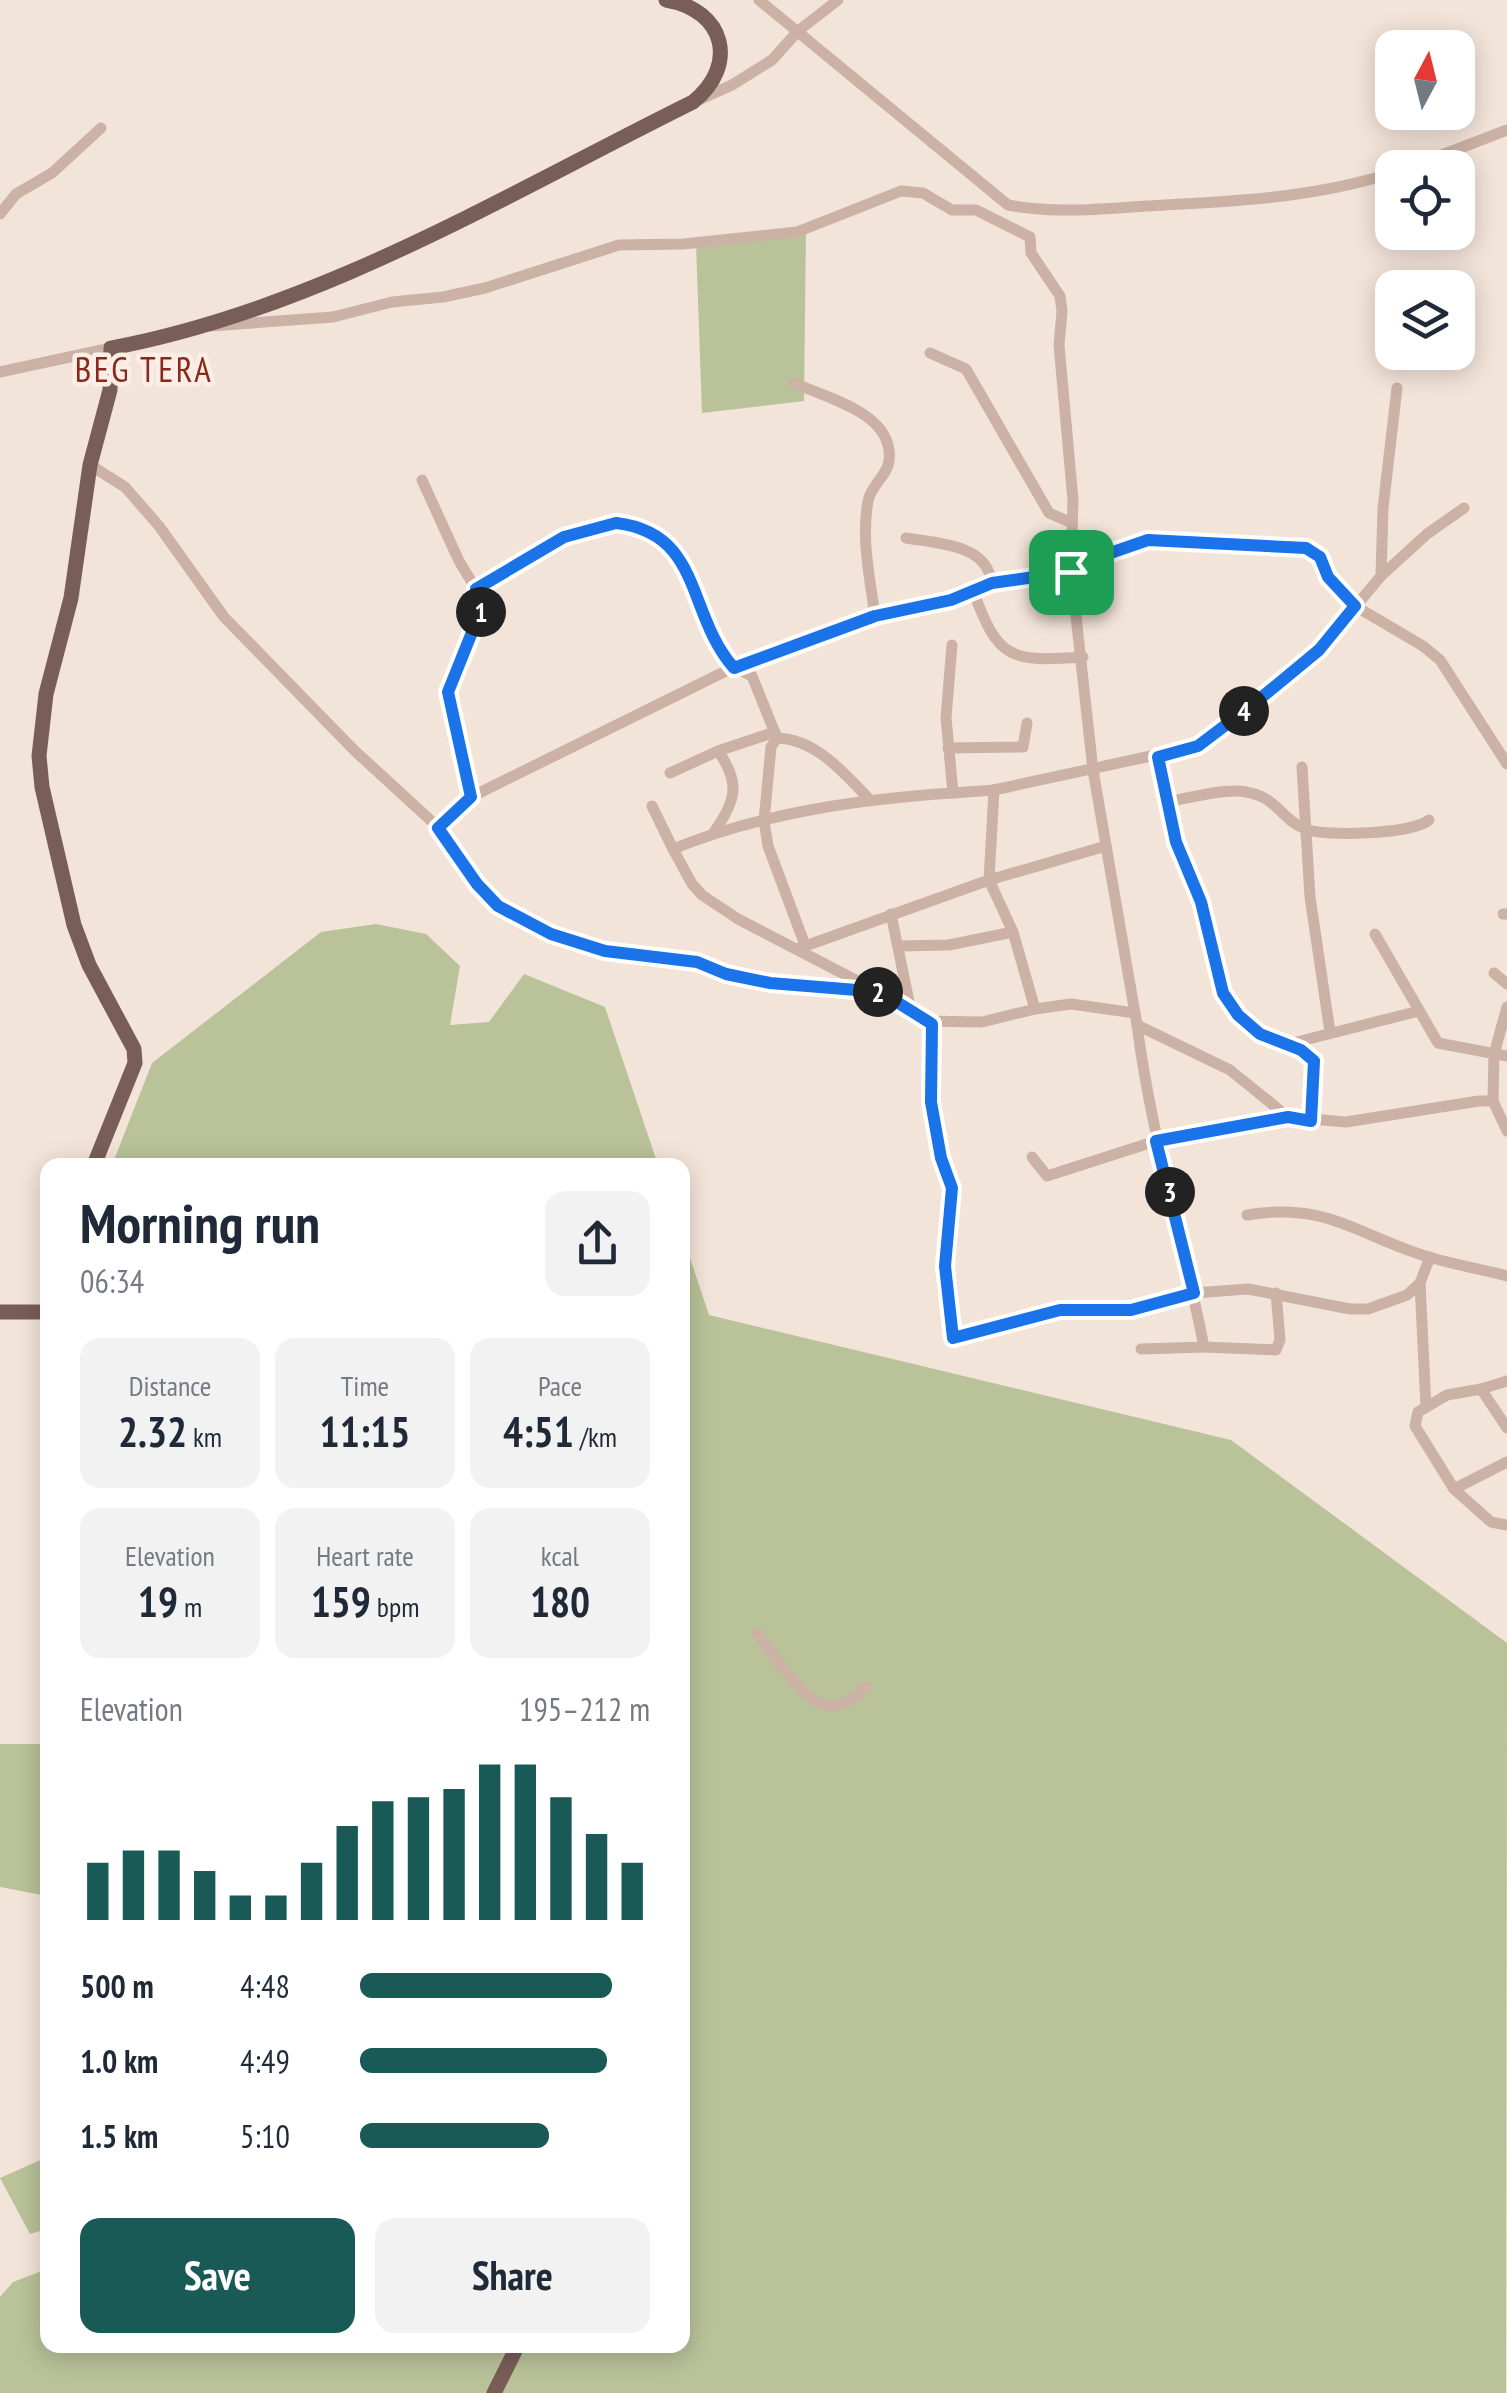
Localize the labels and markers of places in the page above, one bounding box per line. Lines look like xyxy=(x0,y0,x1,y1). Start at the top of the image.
pin xyxy=(1029,530,1114,615)
pin: 1 xyxy=(456,587,506,637)
pin: 4 xyxy=(1219,686,1269,736)
pin: 2 xyxy=(853,967,903,1017)
pin: 3 xyxy=(1145,1167,1195,1217)

